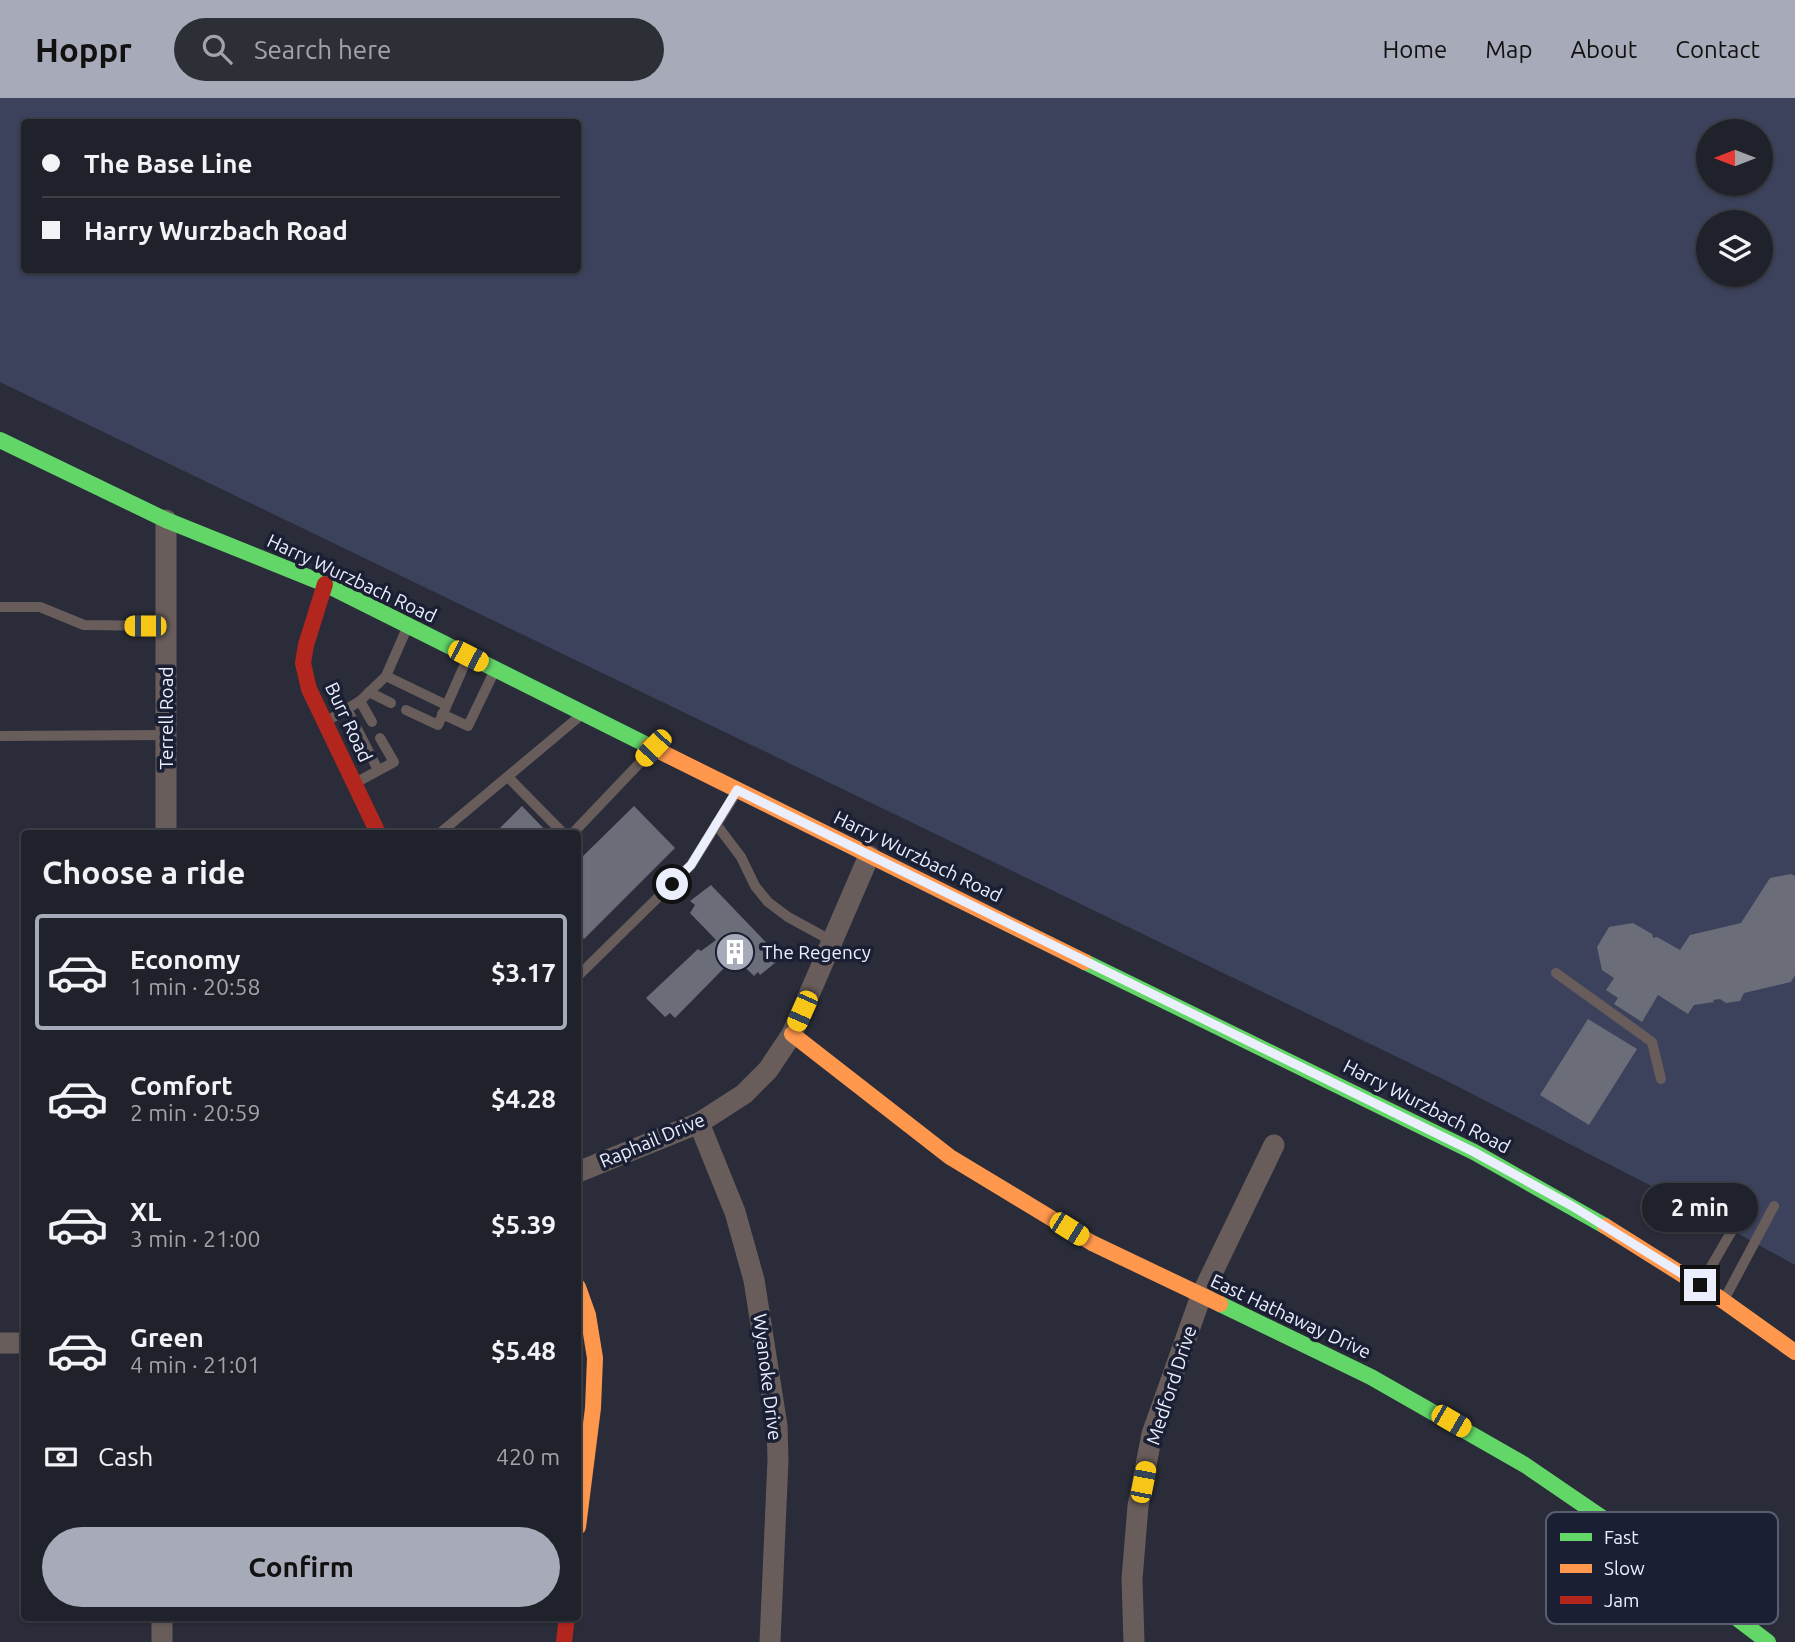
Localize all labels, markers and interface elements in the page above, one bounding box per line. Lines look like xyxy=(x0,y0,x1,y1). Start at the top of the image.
search box xyxy=(174,18,664,81)
icon: search xyxy=(198,30,236,68)
text: Hoppr xyxy=(35,31,132,68)
text: Search here xyxy=(254,35,391,64)
text: Home xyxy=(1382,36,1447,63)
text: Map xyxy=(1485,36,1532,63)
text: About xyxy=(1570,36,1637,63)
text: Contact xyxy=(1675,36,1760,63)
north arrow xyxy=(1696,119,1773,196)
map controls xyxy=(1696,119,1773,287)
text: The Base Line xyxy=(84,149,252,178)
button: layers xyxy=(1696,210,1773,287)
text: Harry Wurzbach Road xyxy=(84,216,348,245)
street label: Harry Wurzbach Road xyxy=(264,529,440,627)
car xyxy=(125,616,167,637)
car xyxy=(445,637,492,675)
street label: Terrell Road xyxy=(155,666,177,770)
street label: Burr Road xyxy=(321,679,377,765)
car xyxy=(631,725,676,771)
street label: Harry Wurzbach Road xyxy=(830,806,1006,906)
text: Choose a ride xyxy=(42,854,245,890)
route start xyxy=(656,868,688,900)
building icon: The Regency xyxy=(714,931,756,973)
icon: car xyxy=(46,941,109,1004)
place label: The Regency xyxy=(762,941,871,963)
text: Economy xyxy=(130,945,240,974)
text: $3.17 xyxy=(491,958,556,987)
text: 1 min · 20:58 xyxy=(130,974,261,999)
car xyxy=(784,988,821,1034)
street label: Harry Wurzbach Road xyxy=(1340,1054,1514,1158)
icon: car xyxy=(46,1067,109,1130)
text: Comfort xyxy=(130,1071,233,1100)
text: $4.28 xyxy=(491,1084,556,1113)
text: 2 min · 20:59 xyxy=(130,1100,261,1125)
street label: Raphail Drive xyxy=(596,1108,708,1172)
callout: 2 min xyxy=(1642,1184,1758,1232)
icon: car xyxy=(46,1193,109,1256)
text: 2 min xyxy=(1671,1195,1729,1220)
text: XL xyxy=(130,1197,161,1226)
car xyxy=(1046,1209,1093,1249)
text: $5.39 xyxy=(491,1210,556,1239)
text: 3 min · 21:00 xyxy=(130,1226,261,1251)
street label: East Hathaway Drive xyxy=(1207,1269,1375,1363)
route end xyxy=(1684,1269,1716,1301)
street label: Wyanoke Drive xyxy=(749,1312,787,1442)
icon: car xyxy=(46,1319,109,1382)
text: Green xyxy=(130,1323,204,1352)
street label: Medford Drive xyxy=(1141,1323,1201,1447)
text: $5.48 xyxy=(491,1336,556,1365)
text: 4 min · 21:01 xyxy=(130,1352,261,1377)
car xyxy=(1428,1401,1475,1441)
icon: cash xyxy=(42,1438,80,1476)
text: Cash xyxy=(98,1442,153,1471)
text: 420 m xyxy=(496,1444,560,1469)
car xyxy=(1129,1459,1158,1505)
legend xyxy=(1546,1512,1778,1624)
text: Fast xyxy=(1604,1526,1639,1548)
button: Confirm xyxy=(42,1527,560,1607)
text: Slow xyxy=(1604,1557,1645,1579)
text: Jam xyxy=(1604,1589,1640,1611)

